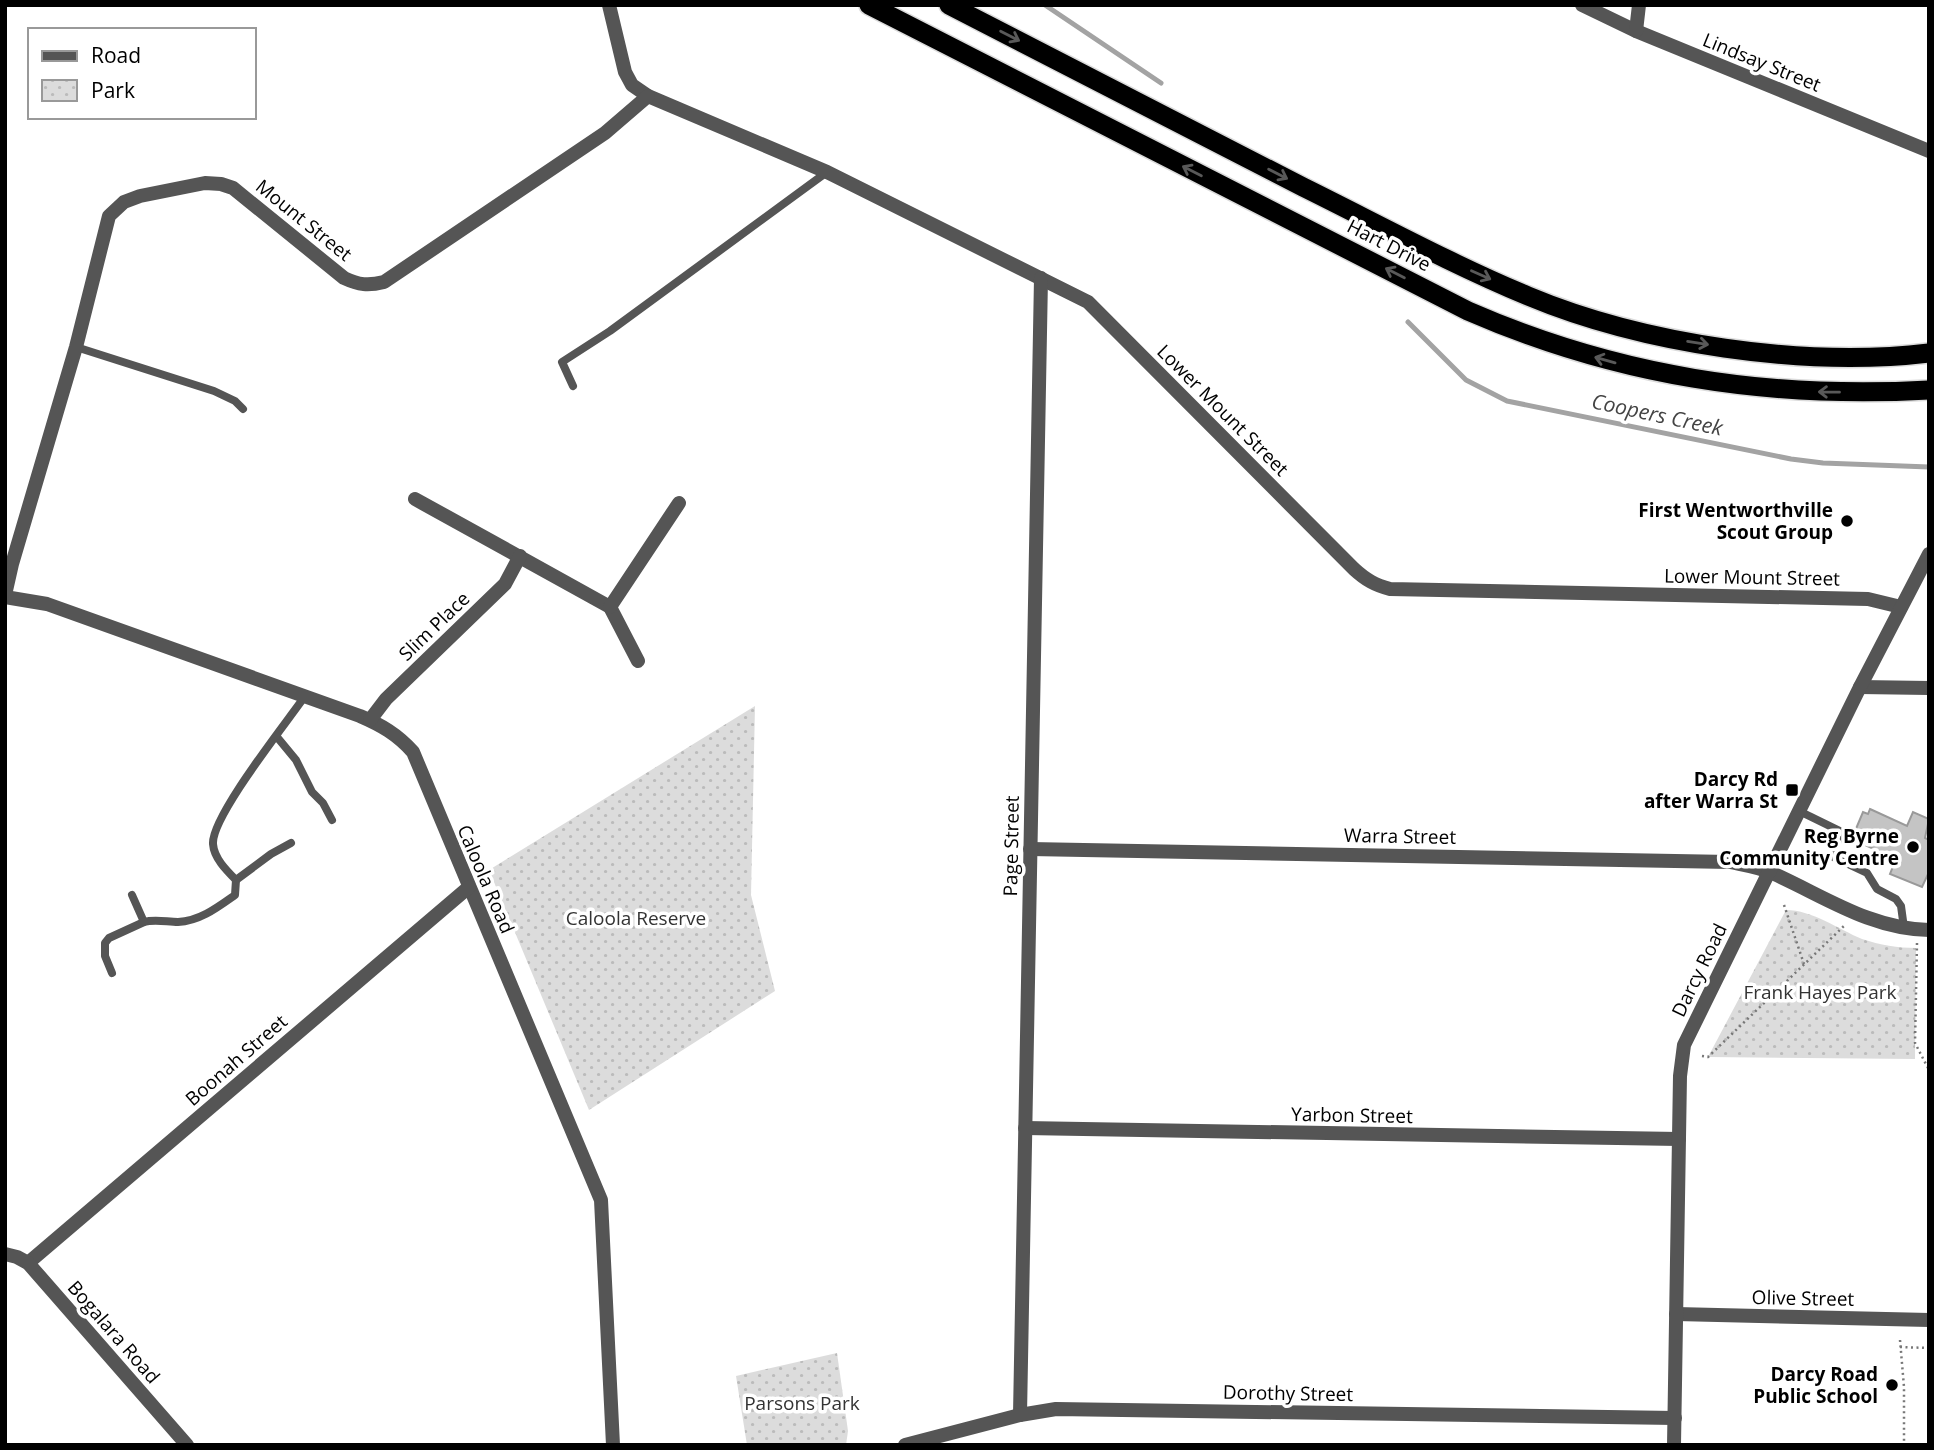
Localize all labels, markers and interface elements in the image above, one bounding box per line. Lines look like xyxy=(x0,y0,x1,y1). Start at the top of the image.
street label: Lindsay Street xyxy=(1699,27,1825,98)
legend xyxy=(28,28,256,119)
one-way arrow xyxy=(999,30,1020,44)
text: Road xyxy=(91,41,141,69)
text: Park xyxy=(91,76,135,104)
one-way arrow xyxy=(1182,163,1203,177)
one-way arrow xyxy=(1267,167,1288,181)
street label: Mount Street xyxy=(251,173,358,267)
street label: Hart Drive xyxy=(1343,213,1435,277)
one-way arrow xyxy=(1385,266,1405,280)
one-way arrow xyxy=(1470,269,1492,282)
one-way arrow xyxy=(1686,337,1708,350)
street label: Lower Mount Street xyxy=(1152,339,1295,482)
one-way arrow xyxy=(1594,352,1616,365)
one-way arrow xyxy=(1818,385,1841,399)
water label: Coopers Creek xyxy=(1589,386,1726,442)
place label: First Wentworthville Scout Group xyxy=(1638,497,1833,545)
marker: First Wentworthville Scout Group xyxy=(1839,513,1855,529)
street label: Lower Mount Street xyxy=(1664,562,1840,592)
street label: Slim Place xyxy=(393,586,475,666)
place label: Darcy Rd after Warra St xyxy=(1644,766,1778,814)
marker: Darcy Rd after Warra St xyxy=(1784,782,1800,798)
street label: Page Street xyxy=(997,795,1025,897)
street label: Caloola Road xyxy=(451,821,521,937)
street label: Warra Street xyxy=(1344,822,1457,850)
place label: Reg Byrne Community Centre xyxy=(1719,823,1899,871)
marker: Reg Byrne Community Centre xyxy=(1905,839,1921,855)
park label: Caloola Reserve xyxy=(566,905,706,931)
street label: Darcy Road xyxy=(1665,919,1733,1021)
park label: Frank Hayes Park xyxy=(1743,979,1897,1005)
street label: Boonah Street xyxy=(180,1008,293,1111)
street label: Yarbon Street xyxy=(1291,1101,1413,1129)
street label: Bogalara Road xyxy=(62,1275,166,1389)
street label: Olive Street xyxy=(1752,1284,1855,1312)
place label: Darcy Road Public School xyxy=(1753,1361,1878,1409)
marker: Darcy Road Public School xyxy=(1884,1377,1900,1393)
street label: Dorothy Street xyxy=(1223,1379,1354,1407)
park label: Parsons Park xyxy=(744,1390,860,1416)

